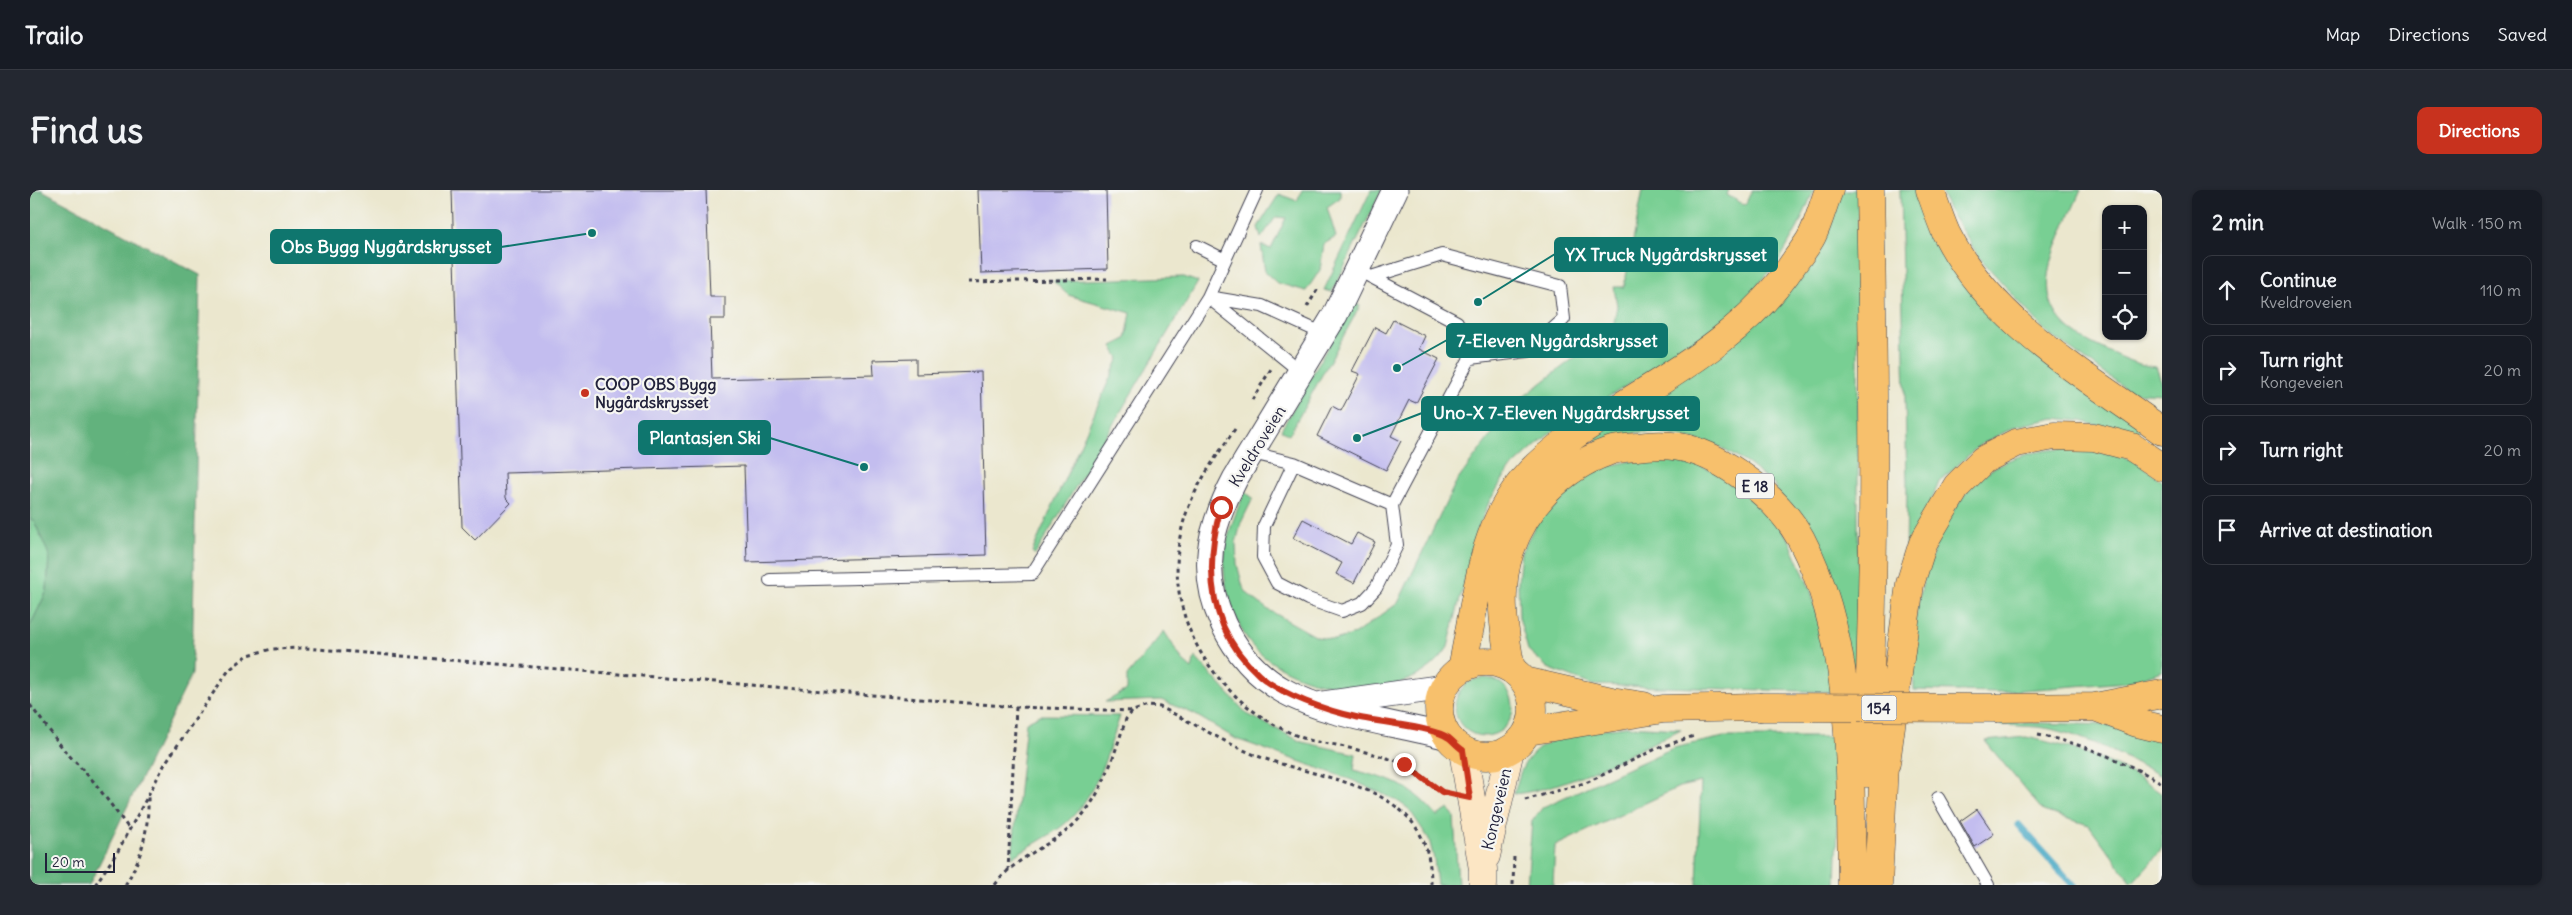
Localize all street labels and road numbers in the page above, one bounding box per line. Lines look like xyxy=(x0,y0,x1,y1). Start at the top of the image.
street label: Kveldroveien xyxy=(1224,402,1290,490)
road number: E 18 xyxy=(1736,474,1774,498)
road number: 154 xyxy=(1862,696,1896,720)
street label: Kongeveien xyxy=(1477,766,1515,852)

